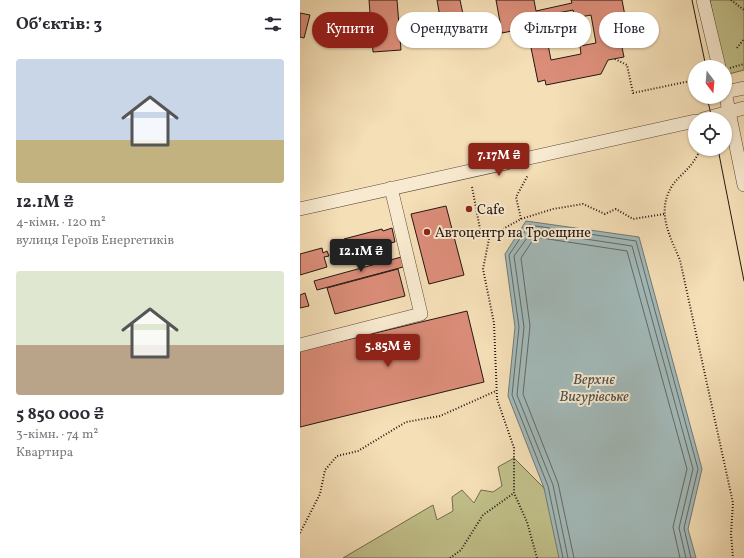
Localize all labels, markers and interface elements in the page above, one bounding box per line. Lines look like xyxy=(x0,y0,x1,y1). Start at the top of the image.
chip: Купити xyxy=(312,12,388,48)
chip: Орендувати xyxy=(396,12,502,48)
chip: Фільтри xyxy=(510,12,591,48)
chip: Нове xyxy=(599,12,659,48)
text: Об’єктів: 3 xyxy=(16,13,102,36)
icon: filters xyxy=(262,13,284,35)
north arrow xyxy=(688,60,732,104)
map controls xyxy=(688,60,732,156)
icon: home xyxy=(114,85,186,157)
button: locate xyxy=(688,112,732,156)
pin: 7.17M ₴ xyxy=(462,143,536,177)
text: 7.17M ₴ xyxy=(477,147,521,165)
text: 12.1M ₴ xyxy=(16,191,74,214)
place label: Cafe xyxy=(477,201,505,220)
marker: Cafe xyxy=(464,204,474,214)
text: 4-кімн. · 120 m² xyxy=(16,214,106,232)
place label: Автоцентр на Троещине xyxy=(435,224,591,243)
marker: Автоцентр на Троещине xyxy=(422,227,432,237)
text: вулиця Героїв Енергетиків xyxy=(16,232,174,250)
pin: 12.1M ₴ xyxy=(324,239,398,273)
text: 12.1M ₴ xyxy=(339,243,383,261)
icon: home xyxy=(114,297,186,369)
pin: 5.85M ₴ xyxy=(351,334,425,368)
text: 5.85M ₴ xyxy=(365,338,411,356)
water label: Верхнє Вигурівське xyxy=(559,370,629,408)
text: 5 850 000 ₴ xyxy=(16,403,104,426)
text: 3-кімн. · 74 m² xyxy=(16,426,98,444)
text: Квартира xyxy=(16,444,73,462)

